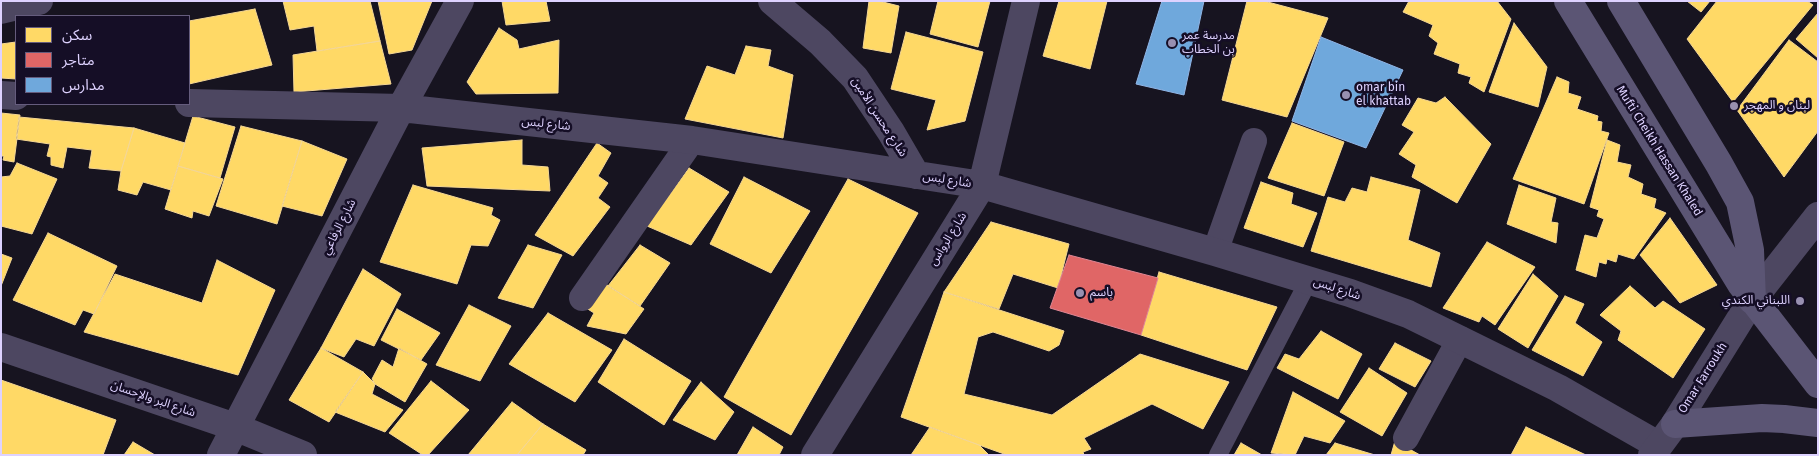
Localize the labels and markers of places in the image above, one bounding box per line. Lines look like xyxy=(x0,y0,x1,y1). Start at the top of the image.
place label: مدرسة عمر بن الخطاب xyxy=(1182,29,1235,57)
marker: مدرسة عمر بن الخطاب xyxy=(1166,37,1178,49)
place label: omar bin el khattab xyxy=(1356,81,1411,109)
marker: omar bin el khattab xyxy=(1340,89,1352,101)
place label: لبنان و المهجر xyxy=(1744,99,1810,113)
marker: لبنان و المهجر xyxy=(1728,100,1740,112)
place label: باسم xyxy=(1090,286,1113,300)
marker: باسم xyxy=(1074,287,1086,299)
place label: اللبناني الكندي xyxy=(1722,294,1790,308)
marker: اللبناني الكندي xyxy=(1794,295,1806,307)

